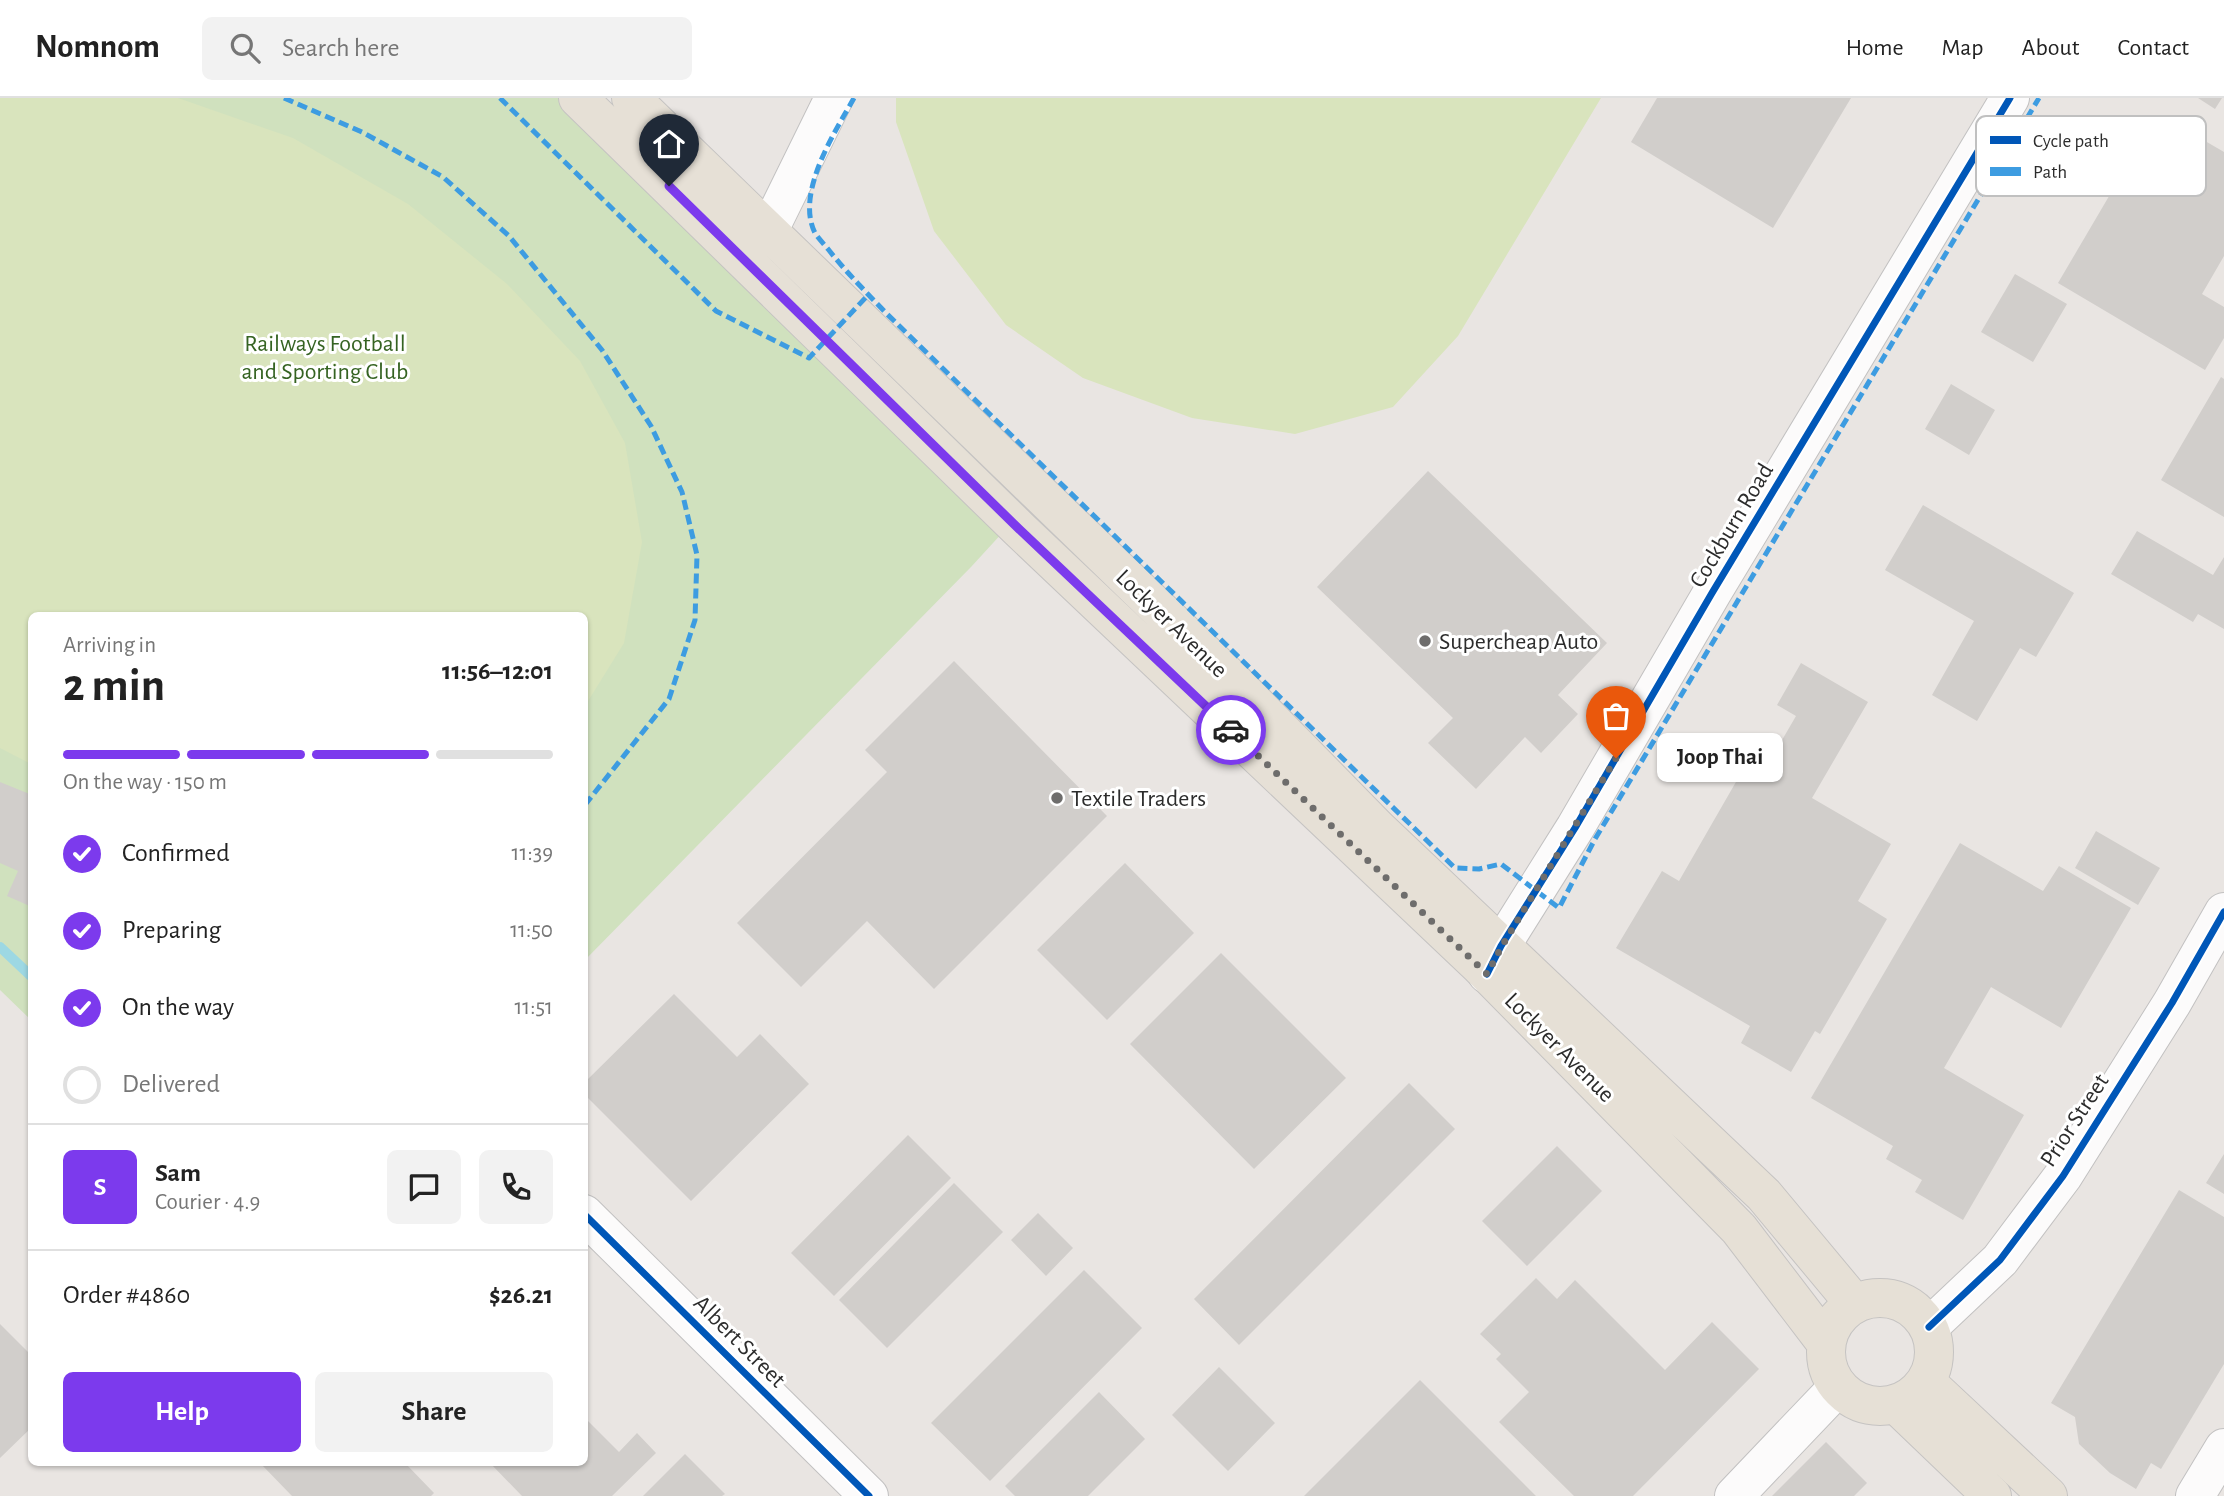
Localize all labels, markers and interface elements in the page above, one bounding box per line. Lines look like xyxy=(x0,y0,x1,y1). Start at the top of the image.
search box xyxy=(202,17,692,80)
icon: search xyxy=(226,29,264,67)
text: Nomnom xyxy=(35,31,160,64)
text: Search here xyxy=(282,35,400,61)
text: Home xyxy=(1846,36,1904,60)
text: Map xyxy=(1942,36,1984,60)
text: About xyxy=(2022,36,2079,60)
text: Contact xyxy=(2117,36,2189,60)
pin xyxy=(639,114,699,186)
legend xyxy=(1976,116,2206,196)
icon: home xyxy=(650,125,688,163)
text: Cycle path xyxy=(2033,132,2109,151)
text: Path xyxy=(2033,163,2067,182)
park label: Railways Football and Sporting Club xyxy=(242,332,408,384)
street label: Cockburn Road xyxy=(1685,459,1778,592)
street label: Lockyer Avenue xyxy=(1111,565,1232,682)
place label: Supercheap Auto xyxy=(1439,630,1598,654)
marker: Supercheap Auto xyxy=(1417,633,1433,649)
text: Arriving in xyxy=(63,634,156,657)
text: 11:56–12:01 xyxy=(442,658,553,684)
text: 2 min xyxy=(63,663,165,709)
pin xyxy=(1586,686,1646,758)
courier xyxy=(1196,695,1266,765)
icon: bag xyxy=(1597,697,1635,735)
icon: car xyxy=(1212,711,1250,749)
callout: Joop Thai xyxy=(1658,734,1784,782)
text: Joop Thai xyxy=(1677,746,1763,769)
text: On the way · 150 m xyxy=(63,771,227,794)
place label: Textile Traders xyxy=(1071,787,1206,811)
marker: Textile Traders xyxy=(1049,790,1065,806)
icon: check xyxy=(63,835,101,873)
text: Confirmed xyxy=(122,840,230,866)
text: 11:39 xyxy=(512,842,553,865)
icon: check xyxy=(63,912,101,950)
text: Preparing xyxy=(122,917,221,943)
text: 11:50 xyxy=(510,919,553,942)
street label: Lockyer Avenue xyxy=(1500,988,1619,1107)
icon: check xyxy=(63,989,101,1027)
text: On the way xyxy=(122,994,234,1020)
text: 11:51 xyxy=(514,996,553,1019)
street label: Prior Street xyxy=(2036,1070,2114,1171)
text: Delivered xyxy=(122,1071,220,1097)
button: chat xyxy=(387,1150,461,1224)
button: phone xyxy=(479,1150,553,1224)
text: Sam xyxy=(155,1160,201,1186)
text: S xyxy=(94,1174,106,1200)
text: Courier · 4.9 xyxy=(155,1191,260,1214)
text: Order #4860 xyxy=(63,1282,190,1308)
text: $26.21 xyxy=(489,1282,553,1308)
street label: Albert Street xyxy=(689,1291,790,1393)
button: Help xyxy=(63,1372,301,1452)
button: Share xyxy=(315,1372,553,1452)

